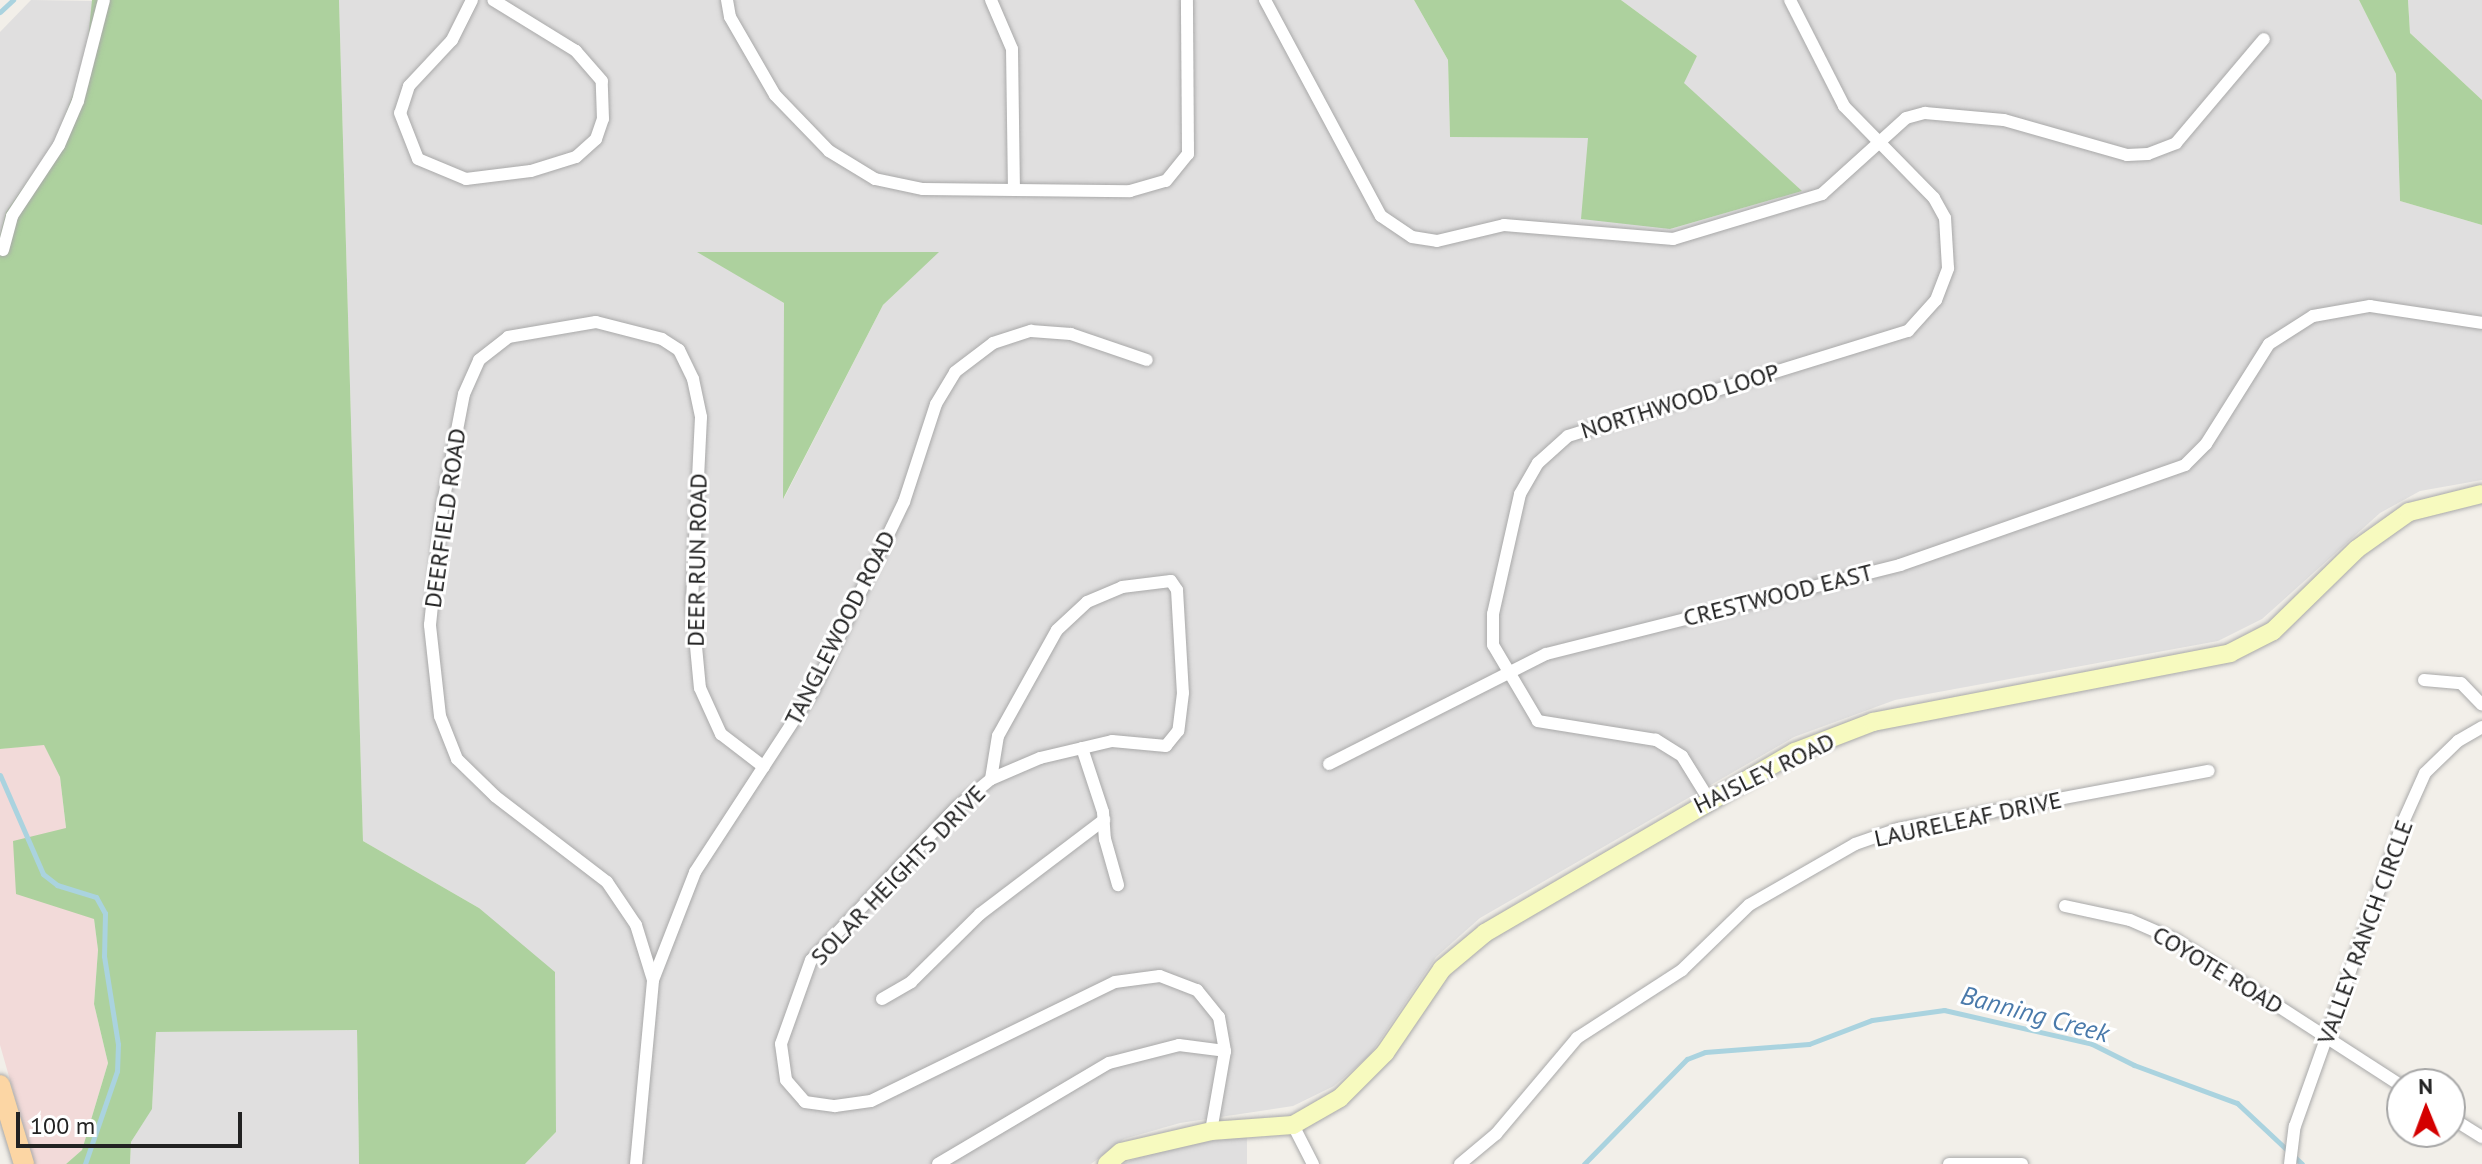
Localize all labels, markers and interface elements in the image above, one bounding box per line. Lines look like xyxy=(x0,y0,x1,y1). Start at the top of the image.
street label: NORTHWOOD LOOP xyxy=(1577,357,1783,445)
street label: DEERFIELD ROAD xyxy=(418,426,472,610)
street label: DEER RUN ROAD xyxy=(681,473,713,647)
street label: TANGLEWOOD ROAD xyxy=(778,526,902,730)
street label: CRESTWOOD EAST xyxy=(1680,558,1876,632)
street label: HAISLEY ROAD xyxy=(1689,726,1839,820)
street label: SOLAR HEIGHTS DRIVE xyxy=(805,779,991,971)
street label: LAURELEAF DRIVE xyxy=(1872,785,2064,853)
street label: VALLEY RANCH CIRCLE xyxy=(2311,816,2419,1048)
street label: COYOTE ROAD xyxy=(2147,920,2289,1020)
water label: Banning Creek xyxy=(1957,979,2113,1049)
north arrow xyxy=(2386,1068,2466,1148)
text: N xyxy=(2418,1072,2433,1100)
scale bar xyxy=(20,1096,246,1146)
text: 100 m xyxy=(30,1110,95,1141)

